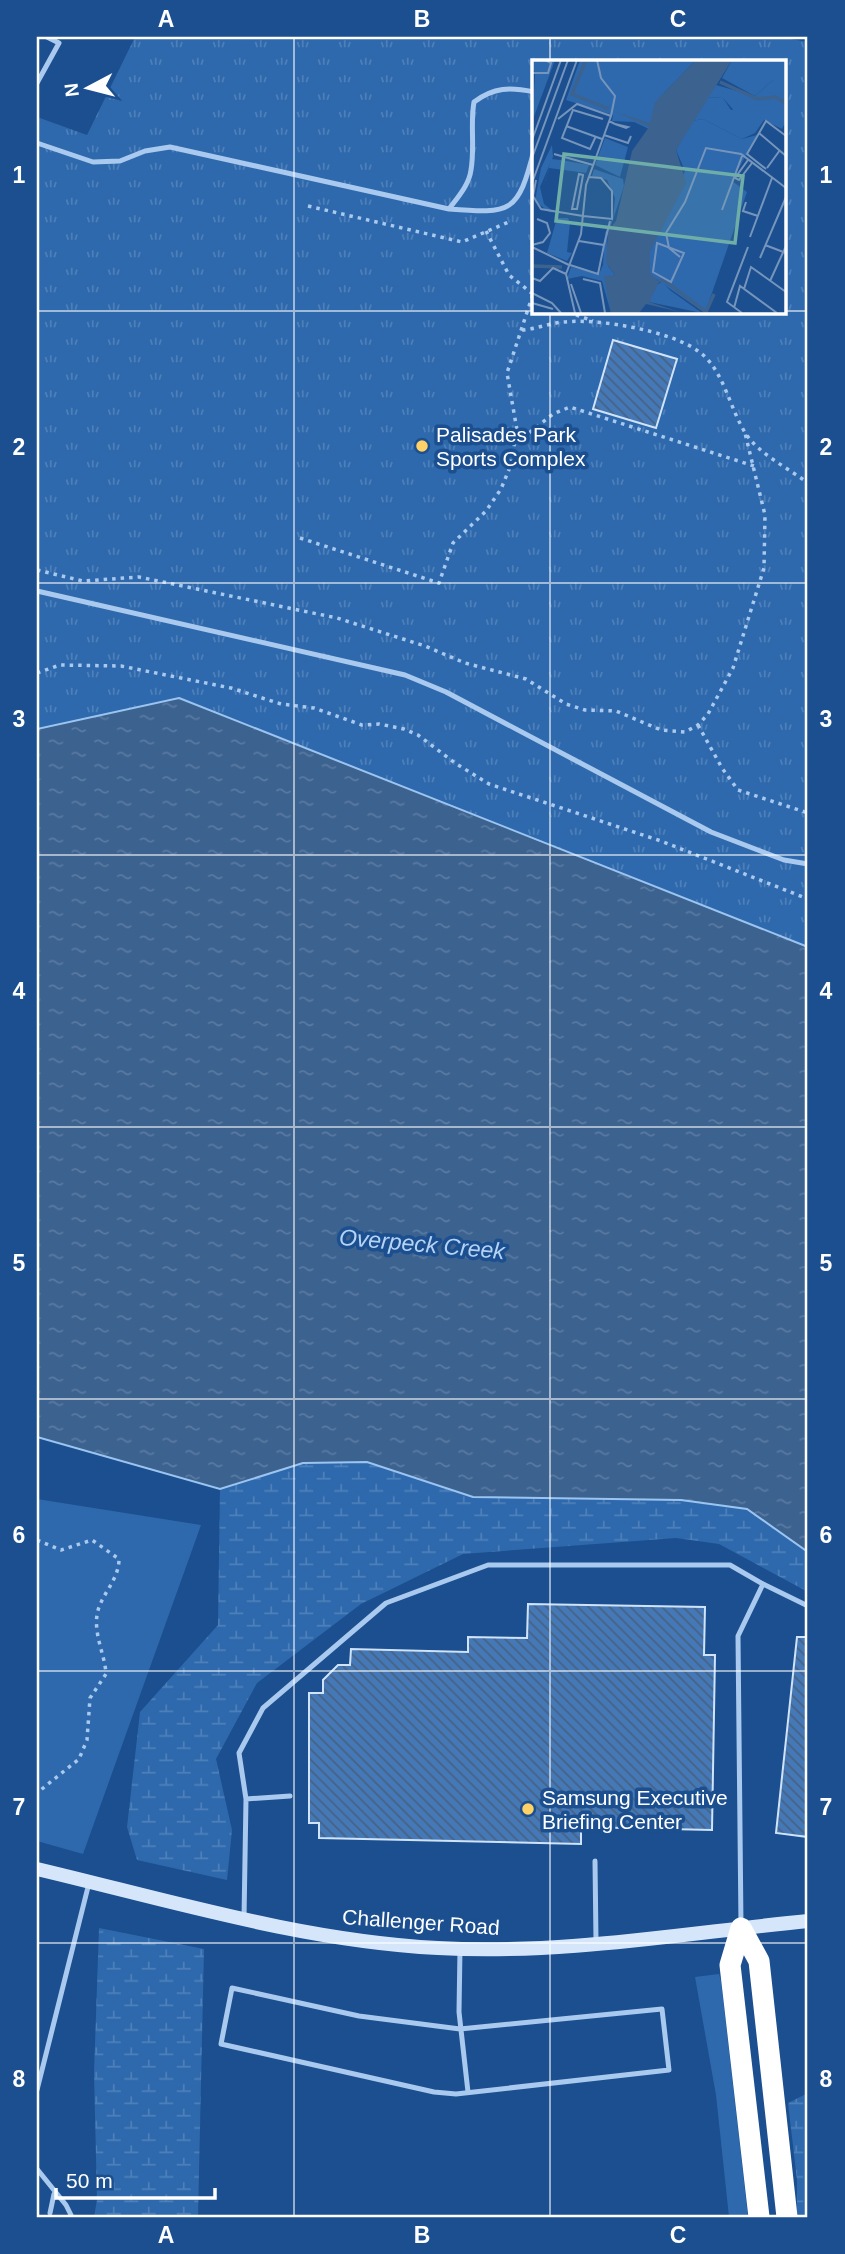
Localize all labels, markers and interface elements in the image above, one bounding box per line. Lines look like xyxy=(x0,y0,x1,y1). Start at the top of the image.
text: A xyxy=(158,6,174,32)
text: B xyxy=(414,6,430,32)
text: C xyxy=(670,6,686,32)
north arrow xyxy=(52,52,122,122)
inset map xyxy=(532,60,786,313)
text: N xyxy=(60,82,83,98)
text: 1 xyxy=(13,162,26,188)
text: 1 xyxy=(820,162,833,188)
place label: Palisades Park Sports Complex xyxy=(436,423,586,470)
text: 2 xyxy=(13,434,25,460)
text: 2 xyxy=(820,434,832,460)
marker: Palisades Park Sports Complex xyxy=(414,438,430,454)
text: 3 xyxy=(13,706,25,732)
text: 3 xyxy=(820,706,832,732)
text: 4 xyxy=(13,978,26,1004)
text: 4 xyxy=(820,978,833,1004)
water label: Overpeck Creek xyxy=(338,1224,507,1264)
text: 5 xyxy=(13,1250,26,1276)
text: 5 xyxy=(820,1250,833,1276)
text: 6 xyxy=(13,1522,25,1548)
text: 6 xyxy=(820,1522,832,1548)
place label: Samsung Executive Briefing Center xyxy=(542,1786,728,1833)
text: 7 xyxy=(13,1794,25,1820)
text: 7 xyxy=(820,1794,832,1820)
marker: Samsung Executive Briefing Center xyxy=(520,1801,536,1817)
street label: Challenger Road xyxy=(342,1905,500,1939)
text: 8 xyxy=(13,2066,26,2092)
text: 8 xyxy=(820,2066,833,2092)
scale bar xyxy=(56,2156,215,2200)
text: 50 m xyxy=(66,2169,113,2192)
text: A xyxy=(158,2222,174,2248)
text: B xyxy=(414,2222,430,2248)
text: C xyxy=(670,2222,686,2248)

